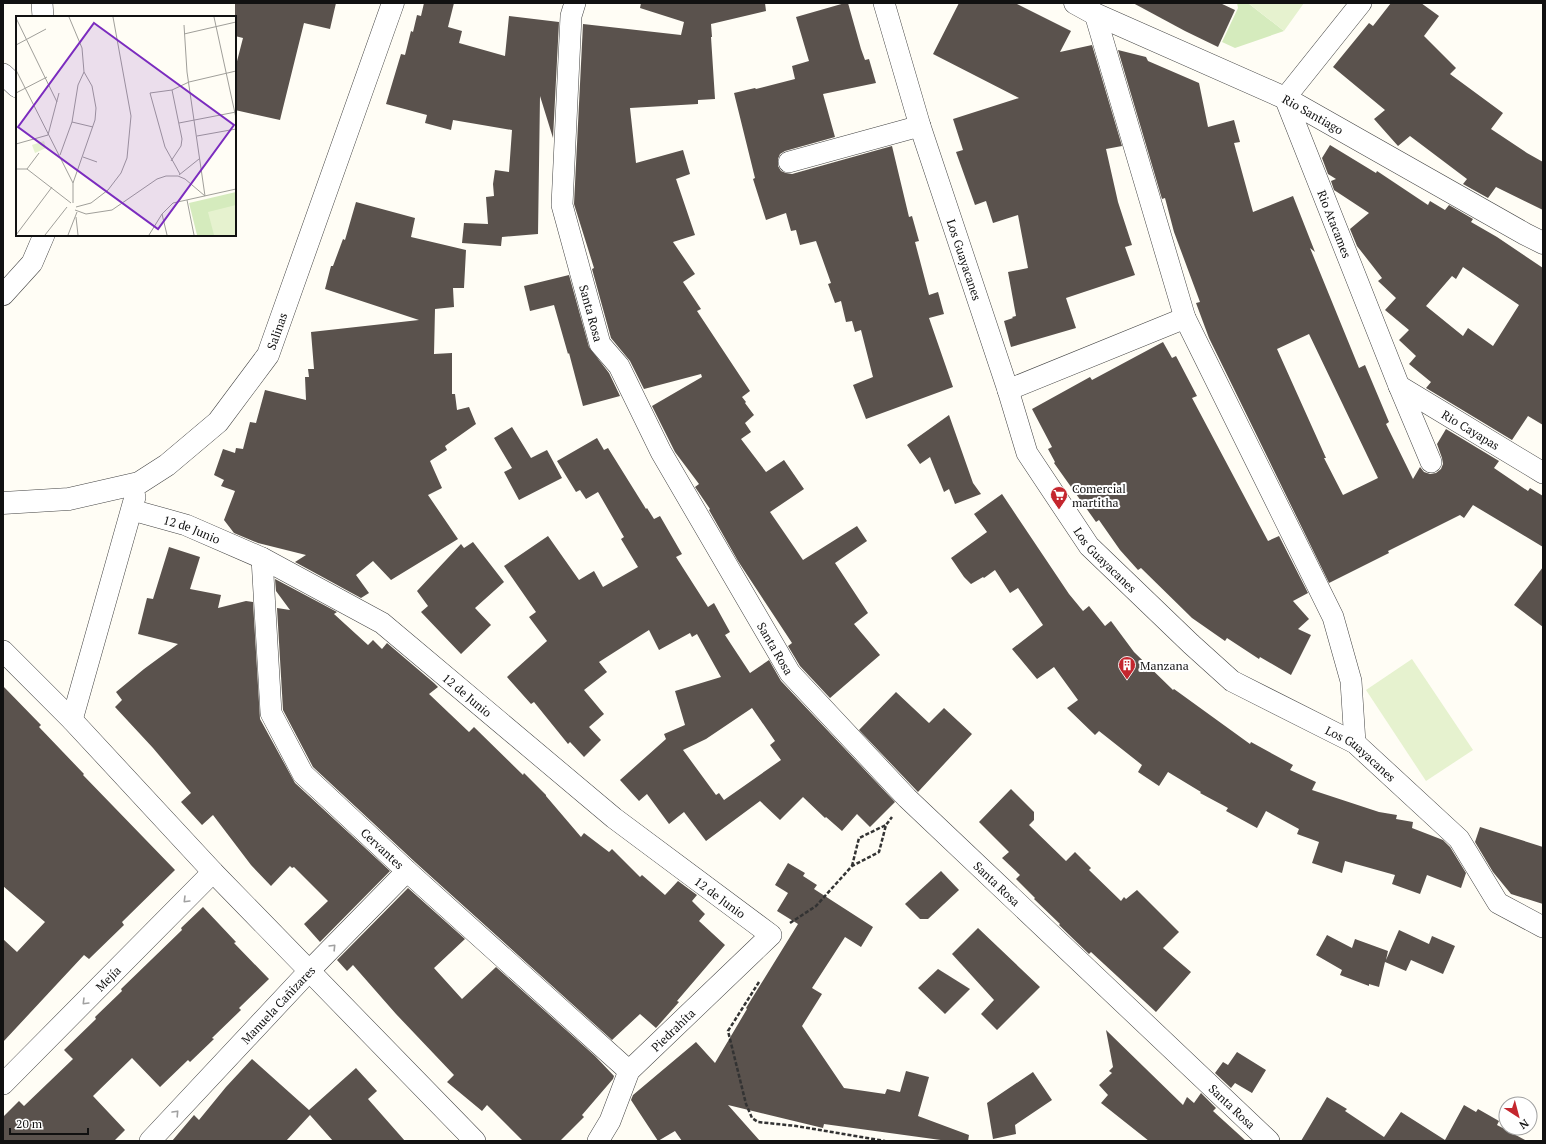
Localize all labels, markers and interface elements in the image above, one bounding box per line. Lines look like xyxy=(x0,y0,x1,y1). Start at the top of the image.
inset map xyxy=(16,16,236,236)
street label: Rio Santiago xyxy=(1280,91,1347,137)
street label: Rio Atacames xyxy=(1315,188,1355,260)
street label: Los Guayacanes xyxy=(944,217,985,302)
street label: Santa Rosa xyxy=(577,283,607,343)
street label: Salinas xyxy=(263,311,290,351)
street label: Rio Cayapas xyxy=(1439,406,1503,453)
place label: Comercial martitha xyxy=(1072,481,1126,510)
supermarket icon: Comercial martitha xyxy=(1049,485,1069,510)
street label: 12 de Junio xyxy=(162,512,223,547)
street label: Los Guayacanes xyxy=(1071,524,1140,595)
street label: Santa Rosa xyxy=(754,619,797,677)
building icon: Manzana xyxy=(1117,655,1137,680)
place label: Manzana xyxy=(1140,658,1189,673)
street label: 12 de Junio xyxy=(440,670,495,720)
street label: Los Guayacanes xyxy=(1323,722,1399,784)
street label: Cervantes xyxy=(358,825,407,872)
street label: Santa Rosa xyxy=(971,858,1024,909)
street label: 12 de Junio xyxy=(692,873,749,921)
one-way arrow xyxy=(183,895,191,903)
one-way arrow xyxy=(328,944,336,952)
street label: Mejía xyxy=(92,962,124,994)
street label: Manuela Cañizares xyxy=(238,962,318,1047)
one-way arrow xyxy=(82,997,90,1005)
street label: Piedrahíta xyxy=(648,1005,698,1055)
street label: Santa Rosa xyxy=(1206,1081,1259,1132)
north arrow xyxy=(1498,1096,1538,1136)
scale bar xyxy=(10,1110,88,1136)
one-way arrow xyxy=(172,1110,179,1117)
text: 20 m xyxy=(16,1116,43,1131)
text: N xyxy=(1516,1116,1531,1133)

